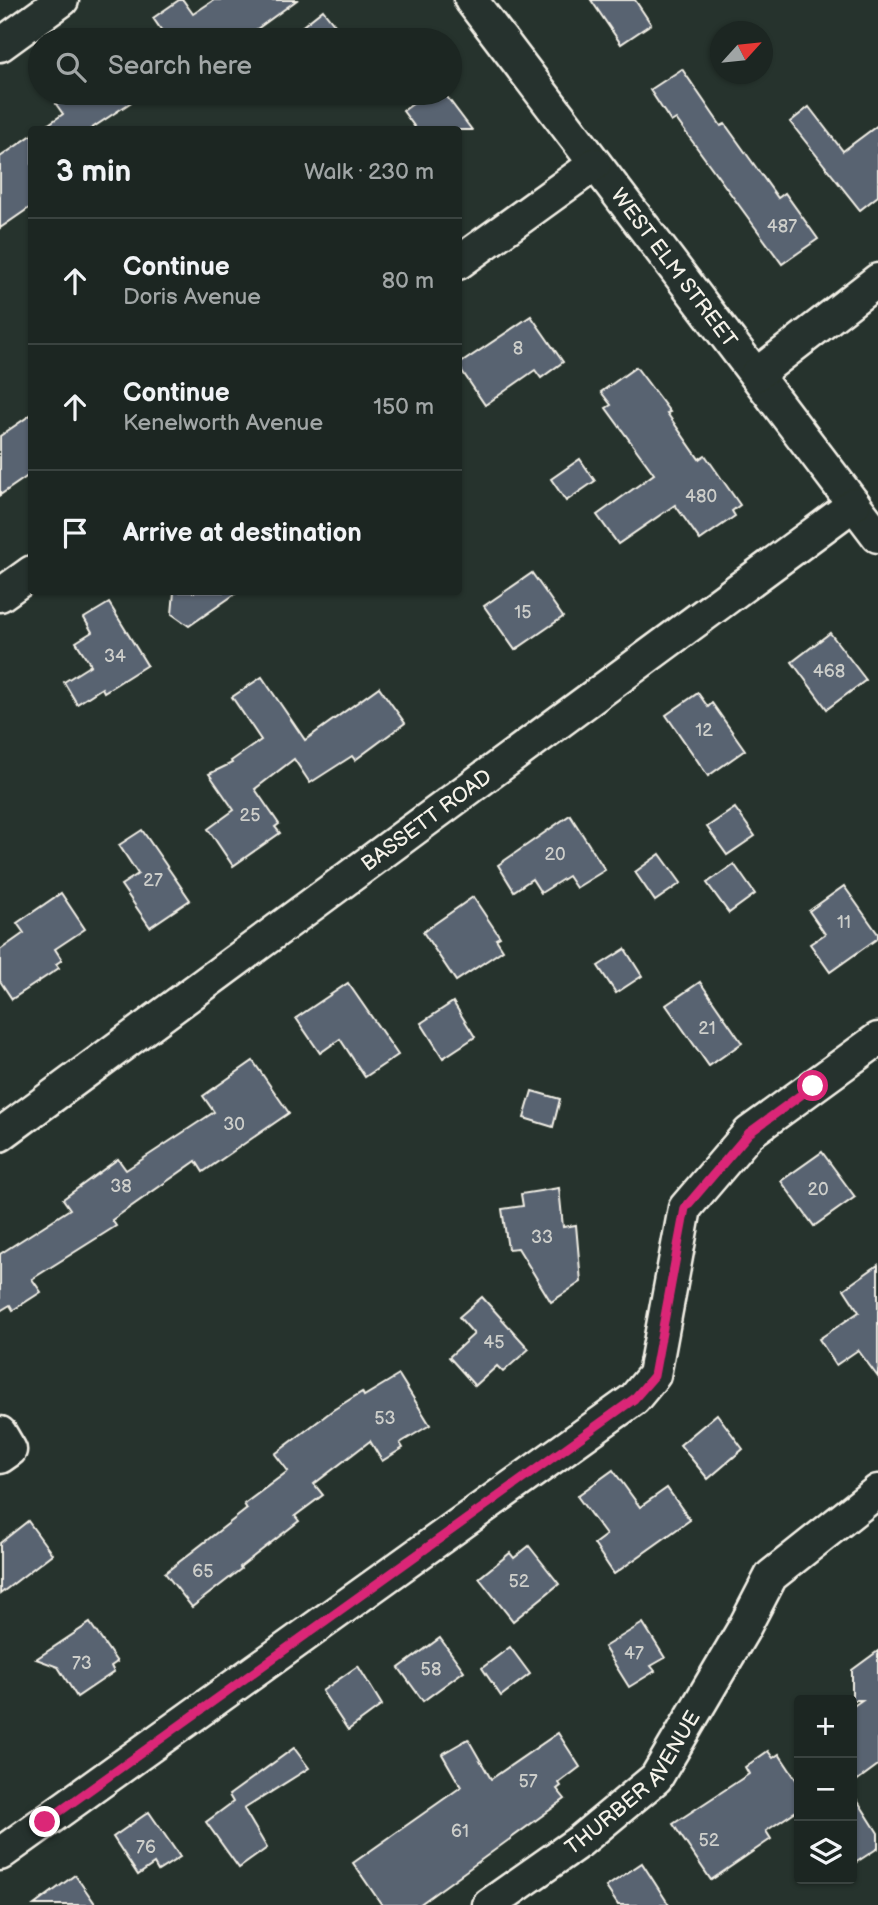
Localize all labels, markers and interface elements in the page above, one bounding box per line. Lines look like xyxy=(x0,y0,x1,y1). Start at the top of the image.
north arrow xyxy=(710,21,773,84)
search box xyxy=(28,28,462,105)
icon: search xyxy=(52,48,90,86)
text: Search here xyxy=(108,51,252,82)
text: 3 min xyxy=(56,154,131,190)
text: Walk · 230 m xyxy=(304,158,434,186)
street label: WEST ELM STREET xyxy=(606,183,743,352)
house number: 487 xyxy=(767,216,797,237)
text: Continue xyxy=(123,252,230,283)
icon: ahead xyxy=(56,262,94,300)
text: 80 m xyxy=(382,267,434,295)
text: Doris Avenue xyxy=(123,283,261,311)
house number: 8 xyxy=(513,338,523,359)
text: Continue xyxy=(123,378,230,409)
icon: ahead xyxy=(56,388,94,426)
text: 150 m xyxy=(373,393,434,421)
text: Kenelworth Avenue xyxy=(123,409,323,437)
house number: 480 xyxy=(685,486,717,507)
icon: arrive xyxy=(56,514,94,552)
text: Arrive at destination xyxy=(123,518,362,549)
house number: 15 xyxy=(514,602,532,623)
house number: 34 xyxy=(104,646,126,667)
house number: 468 xyxy=(813,661,845,682)
house number: 12 xyxy=(695,720,713,741)
street label: BASSETT ROAD xyxy=(356,764,496,876)
house number: 25 xyxy=(240,805,260,826)
house number: 20 xyxy=(544,844,566,865)
house number: 27 xyxy=(143,870,163,891)
house number: 11 xyxy=(837,912,851,933)
house number: 21 xyxy=(698,1018,716,1039)
route start xyxy=(797,1070,828,1101)
house number: 30 xyxy=(223,1114,245,1135)
house number: 38 xyxy=(110,1176,132,1197)
house number: 20 xyxy=(807,1179,829,1200)
house number: 33 xyxy=(531,1227,553,1248)
house number: 45 xyxy=(483,1332,505,1353)
house number: 53 xyxy=(374,1408,396,1429)
house number: 65 xyxy=(192,1561,214,1582)
house number: 52 xyxy=(509,1571,530,1592)
house number: 47 xyxy=(624,1643,644,1664)
house number: 73 xyxy=(72,1653,92,1674)
house number: 58 xyxy=(421,1659,441,1680)
map controls xyxy=(794,1695,857,1884)
button: + xyxy=(794,1695,857,1758)
street label: THURBER AVENUE xyxy=(560,1706,705,1860)
button: − xyxy=(794,1758,857,1821)
house number: 57 xyxy=(518,1771,538,1792)
route end xyxy=(29,1806,60,1837)
house number: 61 xyxy=(451,1821,469,1842)
button: layers xyxy=(794,1821,857,1884)
house number: 52 xyxy=(699,1830,720,1851)
house number: 76 xyxy=(136,1837,156,1858)

